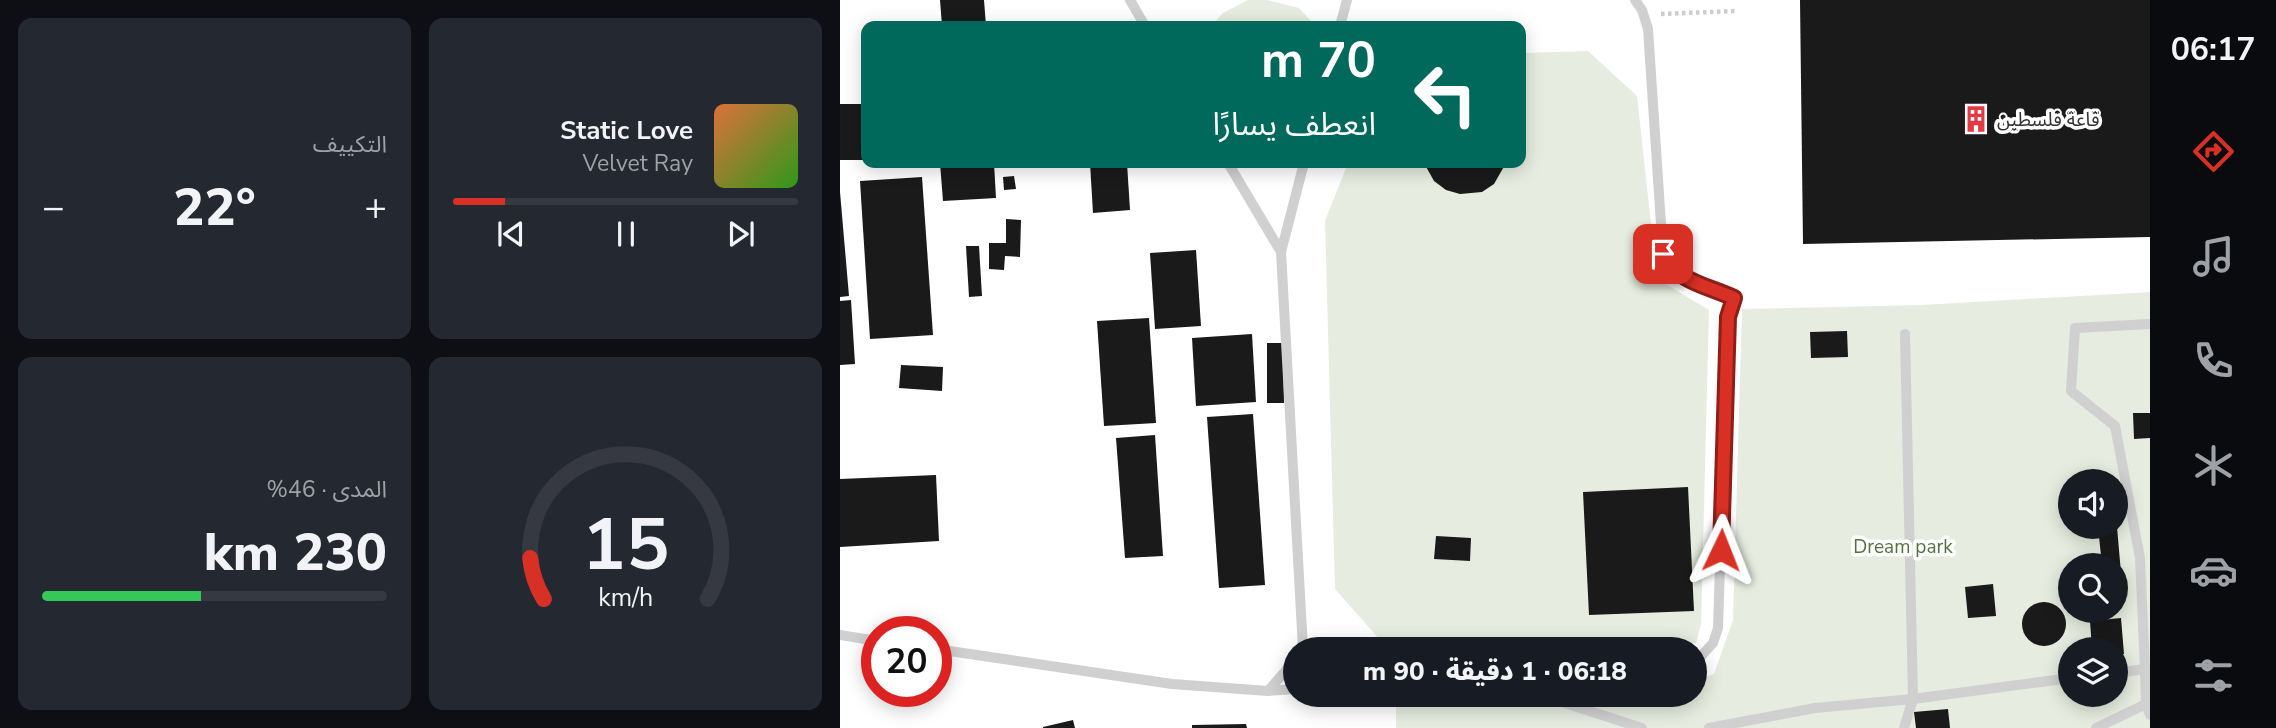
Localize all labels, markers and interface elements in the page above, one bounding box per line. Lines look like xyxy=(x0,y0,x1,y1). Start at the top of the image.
text: 70 m xyxy=(1261,27,1376,94)
text: 06:17 xyxy=(2171,28,2255,71)
icon: left xyxy=(1400,49,1491,140)
text: انعطف يسارًا xyxy=(1212,103,1376,146)
building icon: قاعة فلسطين xyxy=(1961,104,1991,134)
place label: قاعة فلسطين xyxy=(1997,107,2100,133)
text: Static Love xyxy=(560,113,693,148)
icon: directions xyxy=(2189,127,2238,176)
text: التكييف xyxy=(313,129,387,160)
text: Velvet Ray xyxy=(583,148,693,179)
text: 22° xyxy=(173,172,256,243)
text: − xyxy=(42,182,65,233)
text: + xyxy=(364,182,387,233)
icon: previous xyxy=(492,215,530,253)
icon: pause xyxy=(607,215,645,253)
icon: next xyxy=(722,215,760,253)
pin xyxy=(1633,224,1693,284)
icon: music xyxy=(2189,232,2238,281)
icon: arrive xyxy=(1644,235,1682,273)
icon: phone xyxy=(2189,336,2238,385)
icon: climate xyxy=(2189,441,2238,490)
map controls xyxy=(2058,469,2128,707)
button: sound xyxy=(2058,469,2128,539)
text: المدى · 46% xyxy=(266,474,387,505)
text: 15 xyxy=(582,496,669,596)
position arrow xyxy=(1684,513,1758,587)
text: 230 km xyxy=(204,517,387,588)
park label: Dream park xyxy=(1853,534,1953,560)
icon: car xyxy=(2189,546,2238,595)
button: search xyxy=(2058,553,2128,623)
text: km/h xyxy=(598,581,653,615)
speed limit sign: 20 xyxy=(861,616,952,707)
button: layers xyxy=(2058,637,2128,707)
icon: filters xyxy=(2189,651,2238,700)
text: 06:18 · 1 دقيقة · 90 m xyxy=(1363,654,1627,689)

